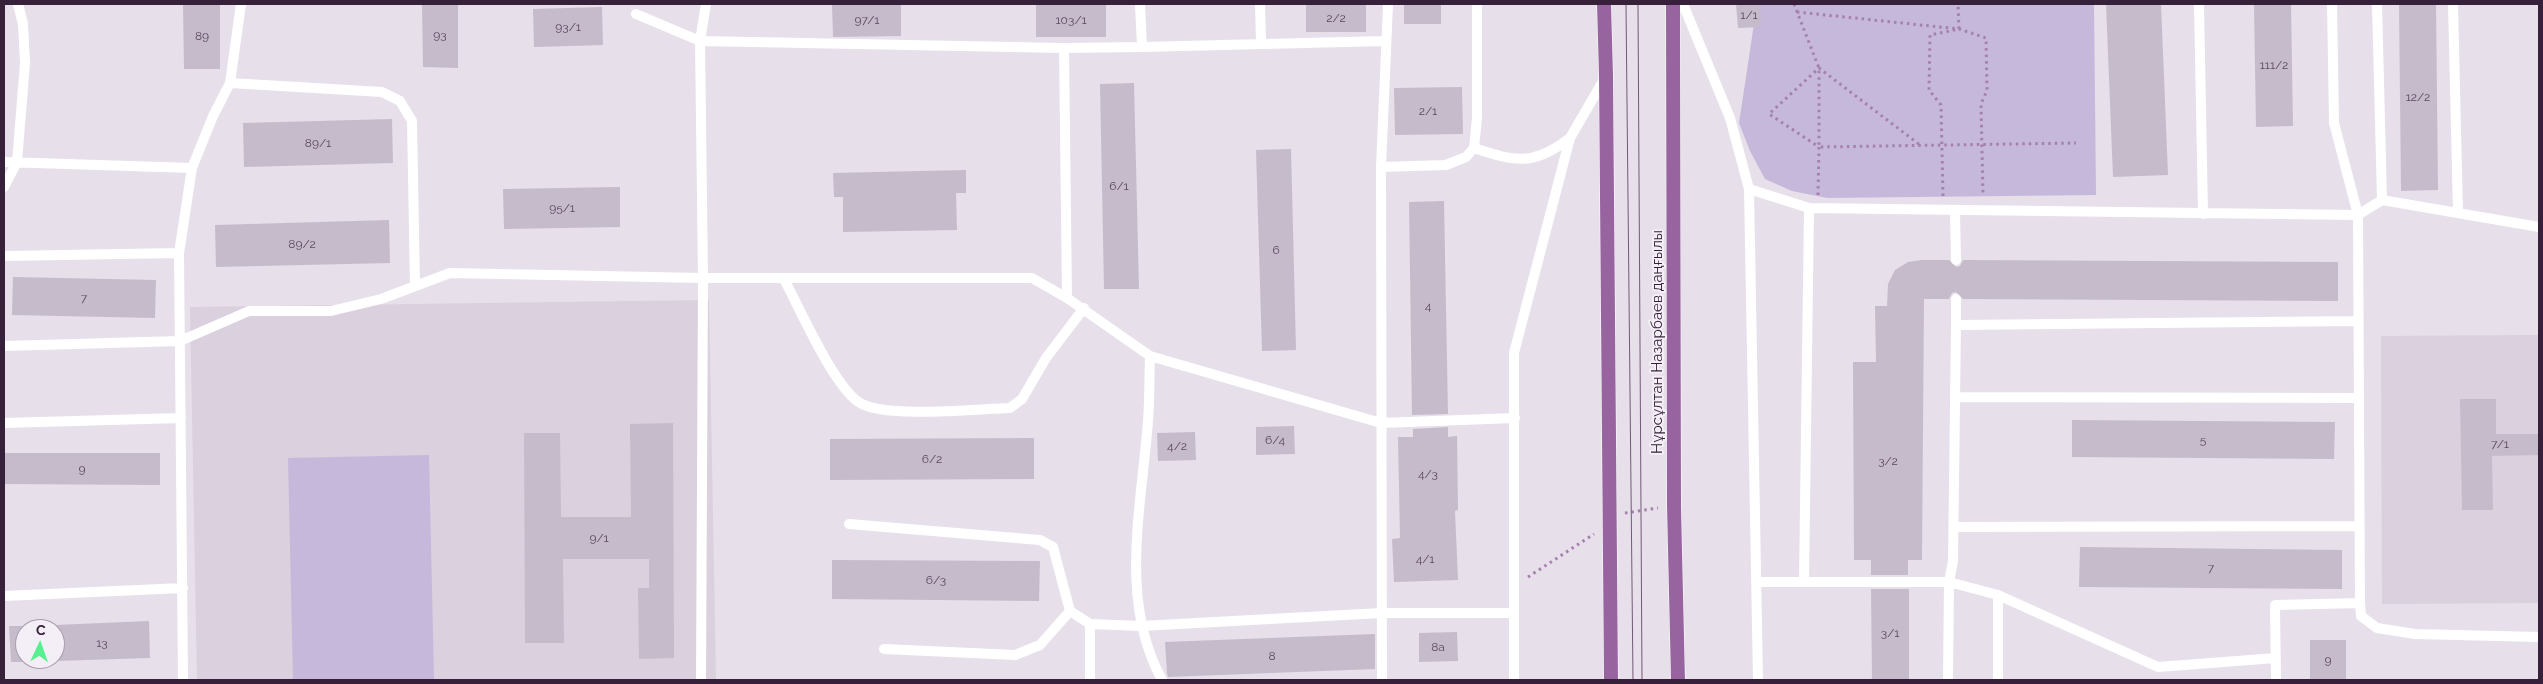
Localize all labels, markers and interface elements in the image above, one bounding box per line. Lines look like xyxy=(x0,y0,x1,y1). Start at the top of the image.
house number: 1/1 xyxy=(1740,8,1758,22)
house number: 2/2 xyxy=(1326,11,1346,25)
house number: 97/1 xyxy=(855,13,879,27)
house number: 103/1 xyxy=(1055,13,1087,27)
house number: 93/1 xyxy=(555,20,581,34)
house number: 93 xyxy=(433,28,447,42)
house number: 89 xyxy=(195,29,209,43)
house number: 111/2 xyxy=(2260,58,2288,72)
house number: 12/2 xyxy=(2406,90,2430,104)
house number: 2/1 xyxy=(1419,104,1437,118)
house number: 89/1 xyxy=(305,136,331,150)
house number: 6/1 xyxy=(1109,179,1129,193)
house number: 95/1 xyxy=(549,201,575,215)
street label: Нұрсұлтан Назарбаев даңғылы xyxy=(1648,230,1666,454)
house number: 89/2 xyxy=(288,237,316,251)
house number: 6 xyxy=(1272,243,1280,257)
house number: 7 xyxy=(81,291,87,305)
house number: 4 xyxy=(1425,299,1431,313)
house number: 6/4 xyxy=(1265,433,1285,447)
house number: 5 xyxy=(2200,433,2206,447)
house number: 7/1 xyxy=(2491,437,2509,451)
house number: 4/2 xyxy=(1167,439,1187,453)
house number: 6/2 xyxy=(922,452,942,466)
house number: 3/2 xyxy=(1878,454,1898,468)
house number: 9 xyxy=(78,462,86,476)
house number: 4/3 xyxy=(1418,467,1438,481)
house number: 9/1 xyxy=(589,531,609,545)
house number: 4/1 xyxy=(1416,552,1434,566)
house number: 7 xyxy=(2208,561,2214,575)
house number: 6/3 xyxy=(926,573,946,587)
north arrow xyxy=(15,619,65,669)
text: С xyxy=(36,622,46,638)
house number: 3/1 xyxy=(1881,626,1899,640)
house number: 13 xyxy=(96,636,108,650)
house number: 8а xyxy=(1431,640,1445,654)
house number: 8 xyxy=(1268,649,1276,663)
house number: 9 xyxy=(2324,653,2332,667)

